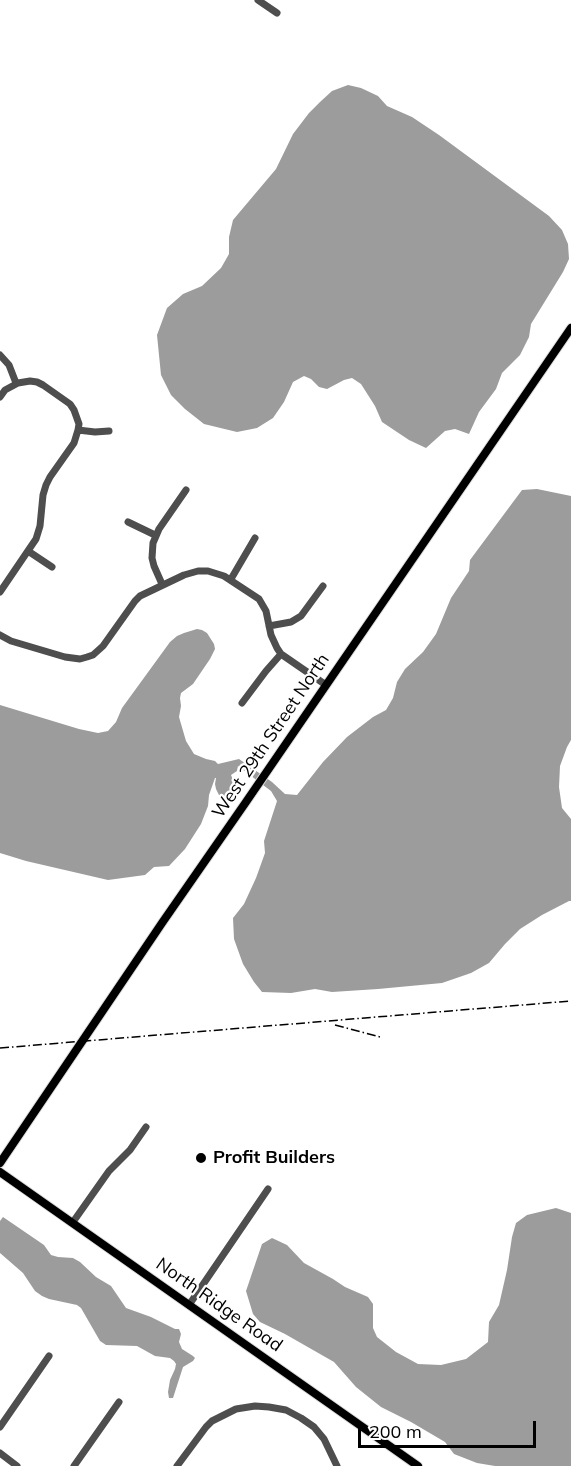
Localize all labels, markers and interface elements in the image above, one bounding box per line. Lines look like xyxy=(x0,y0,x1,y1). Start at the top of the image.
street label: West 29th Street North xyxy=(208,650,334,822)
place label: Profit Builders xyxy=(213,1147,335,1169)
marker: Profit Builders xyxy=(194,1151,208,1165)
street label: North Ridge Road xyxy=(152,1253,286,1357)
scale bar xyxy=(361,1409,540,1447)
text: 200 m xyxy=(369,1420,422,1443)

